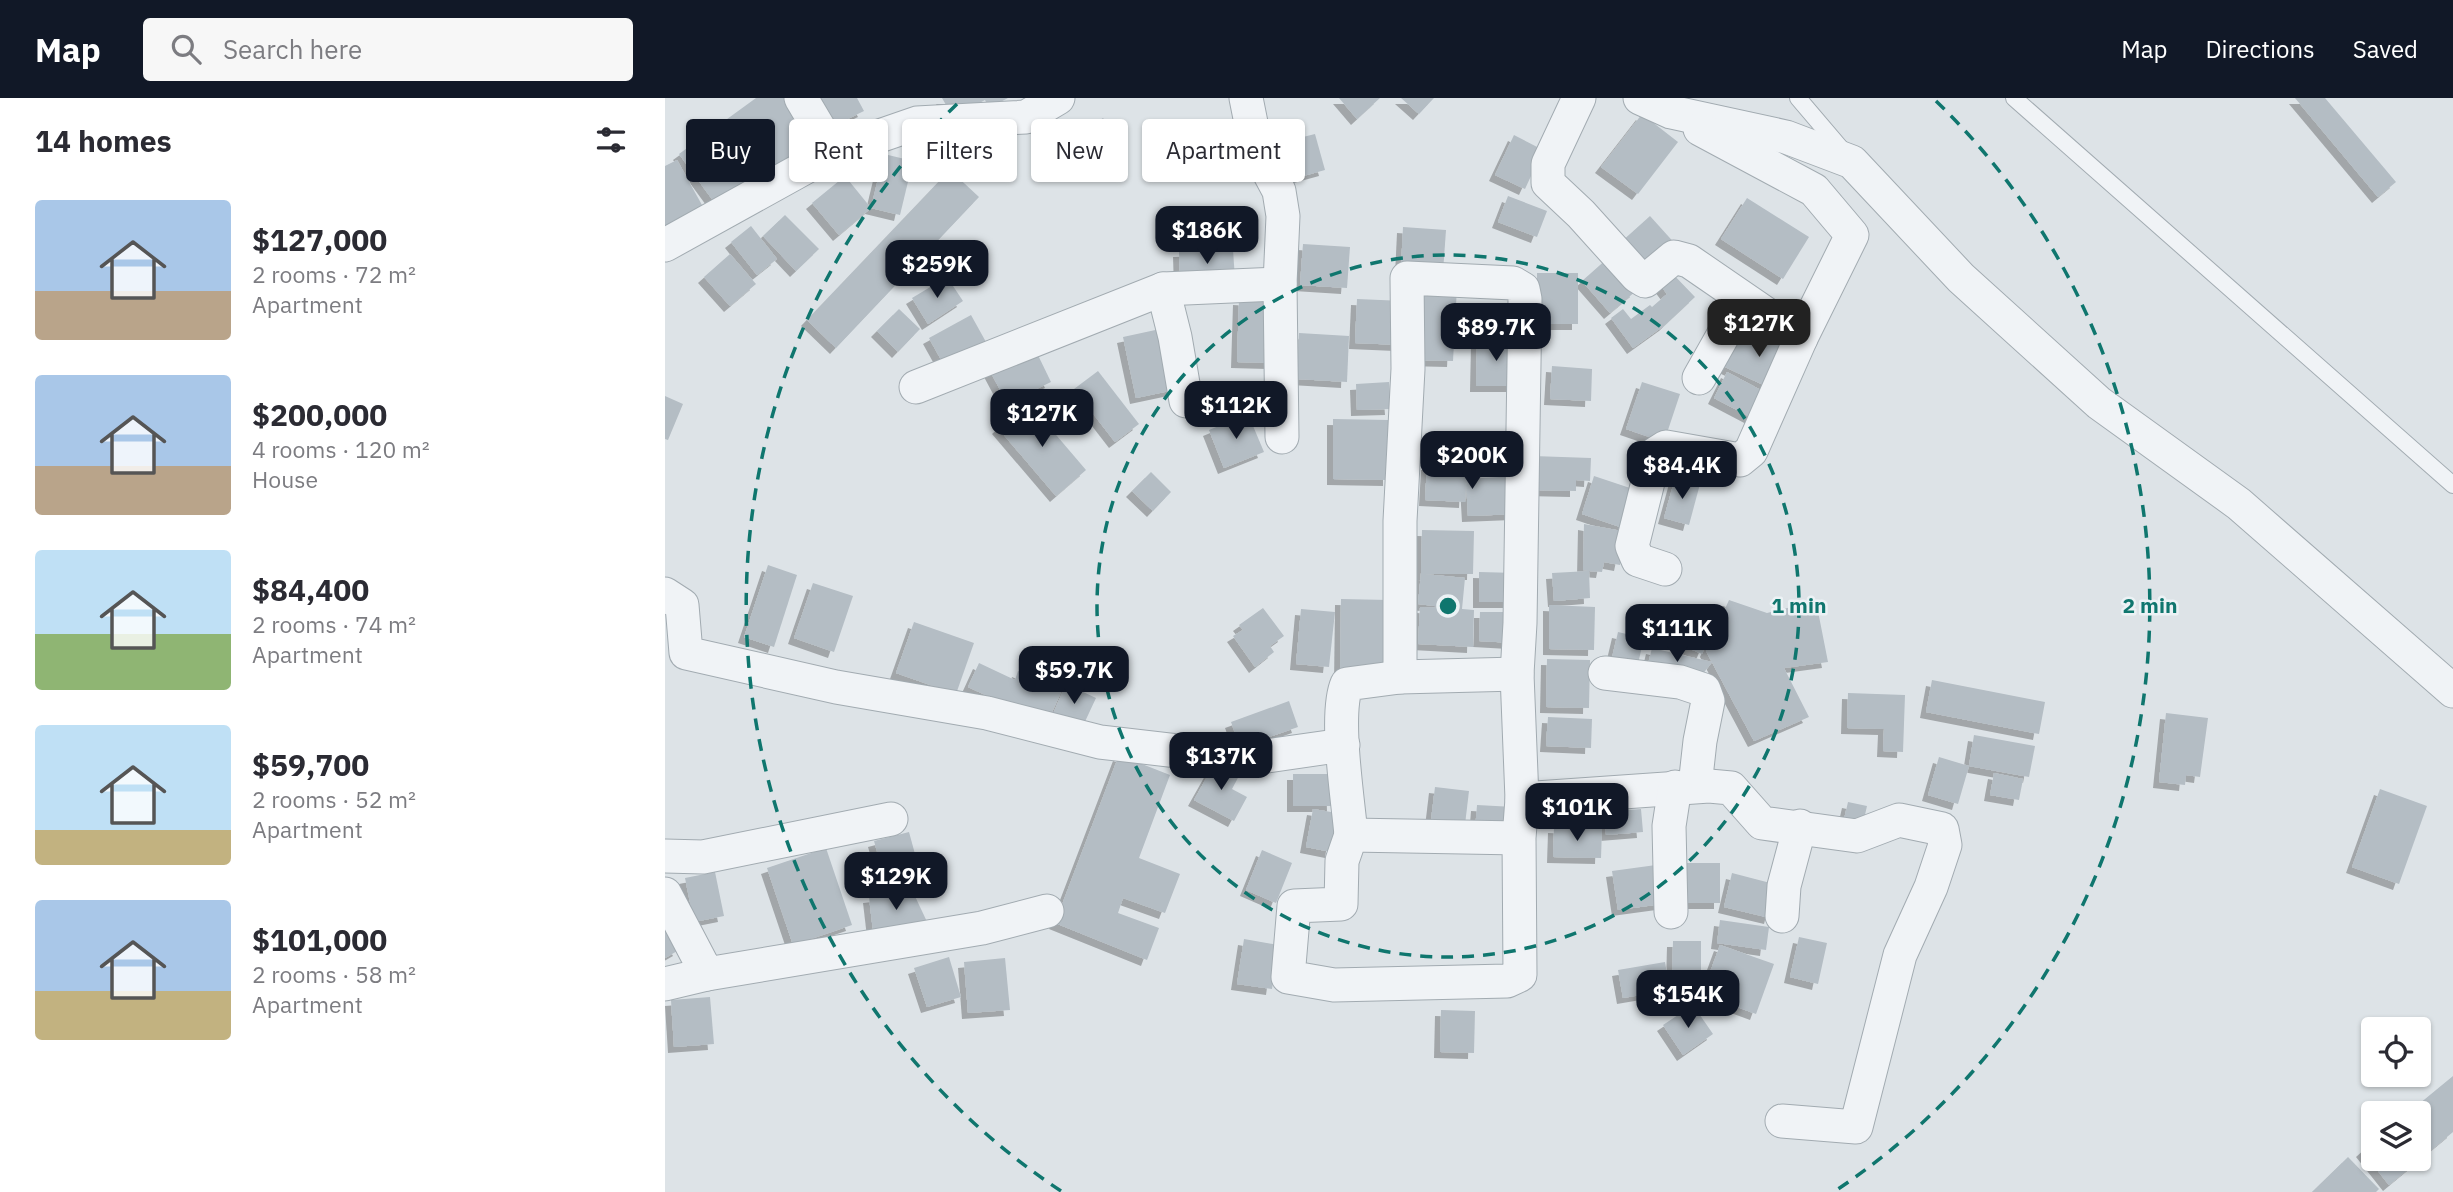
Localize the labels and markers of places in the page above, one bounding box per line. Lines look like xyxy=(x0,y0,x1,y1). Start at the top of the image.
pin: $186K xyxy=(1158,206,1256,266)
pin: $259K xyxy=(888,240,986,300)
pin: $127K xyxy=(1710,300,1808,359)
pin: $89.7K xyxy=(1439,303,1553,363)
pin: $112K xyxy=(1187,382,1285,441)
pin: $127K xyxy=(993,390,1091,449)
pin: $200K xyxy=(1423,432,1521,491)
pin: $84.4K xyxy=(1625,442,1739,501)
centre of rings xyxy=(1436,594,1460,618)
pin: $111K xyxy=(1628,604,1726,664)
pin: $59.7K xyxy=(1017,646,1131,706)
pin: $137K xyxy=(1172,732,1270,792)
pin: $101K xyxy=(1528,784,1626,843)
pin: $129K xyxy=(847,852,945,912)
pin: $154K xyxy=(1639,970,1737,1030)

